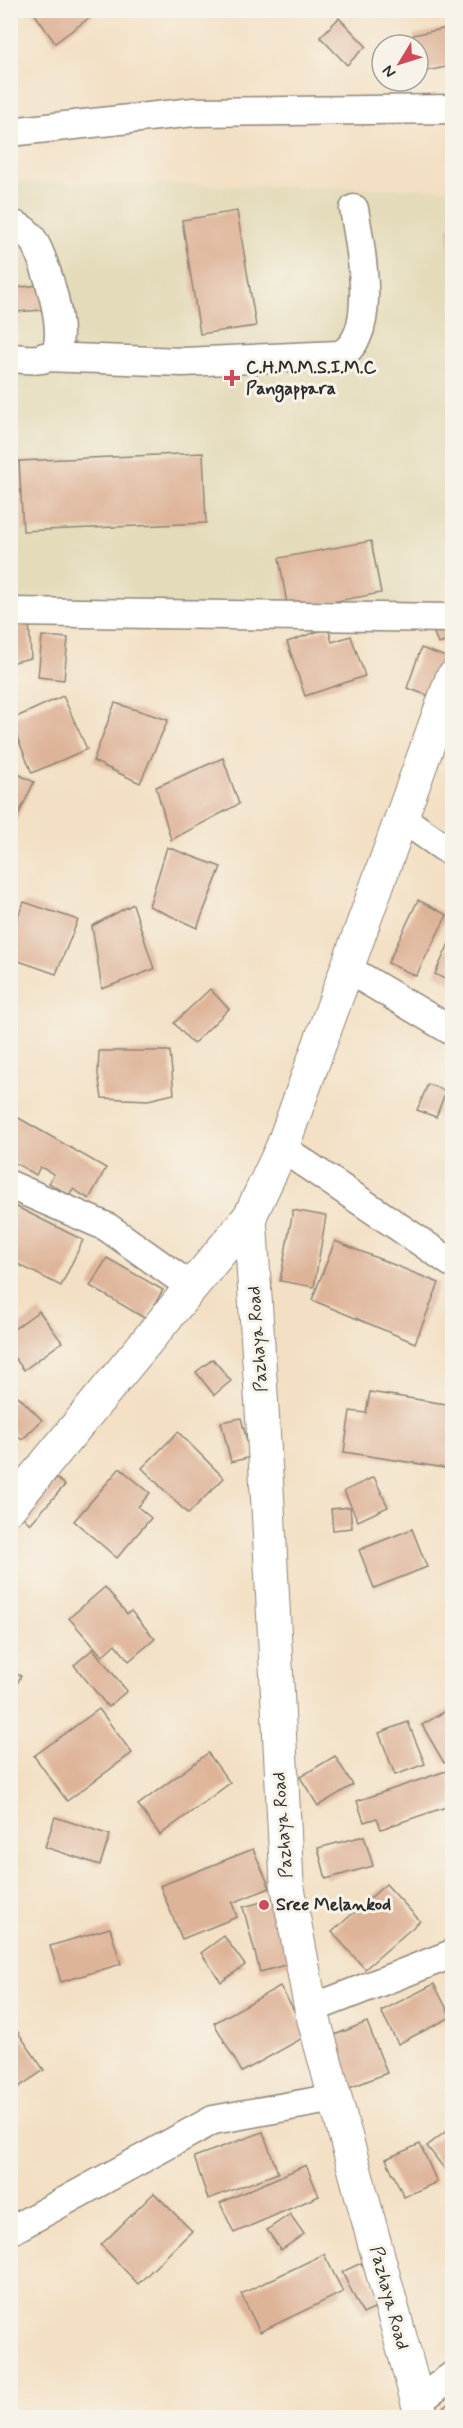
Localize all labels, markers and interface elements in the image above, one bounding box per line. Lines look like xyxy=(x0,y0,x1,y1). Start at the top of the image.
north arrow xyxy=(370,33,430,93)
text: N xyxy=(378,61,401,82)
place label: C.H.M.M.S.I.M.C Pangappara xyxy=(246,356,377,403)
marker: C.H.M.M.S.I.M.C Pangappara xyxy=(223,369,241,387)
street label: Pazhaya Road xyxy=(242,1285,274,1393)
street label: Pazhaya Road xyxy=(267,1771,299,1879)
place label: Sree Melankod xyxy=(276,1893,391,1917)
marker: Sree Melankod xyxy=(257,1898,271,1912)
street label: Pazhaya Road xyxy=(364,2244,414,2352)

